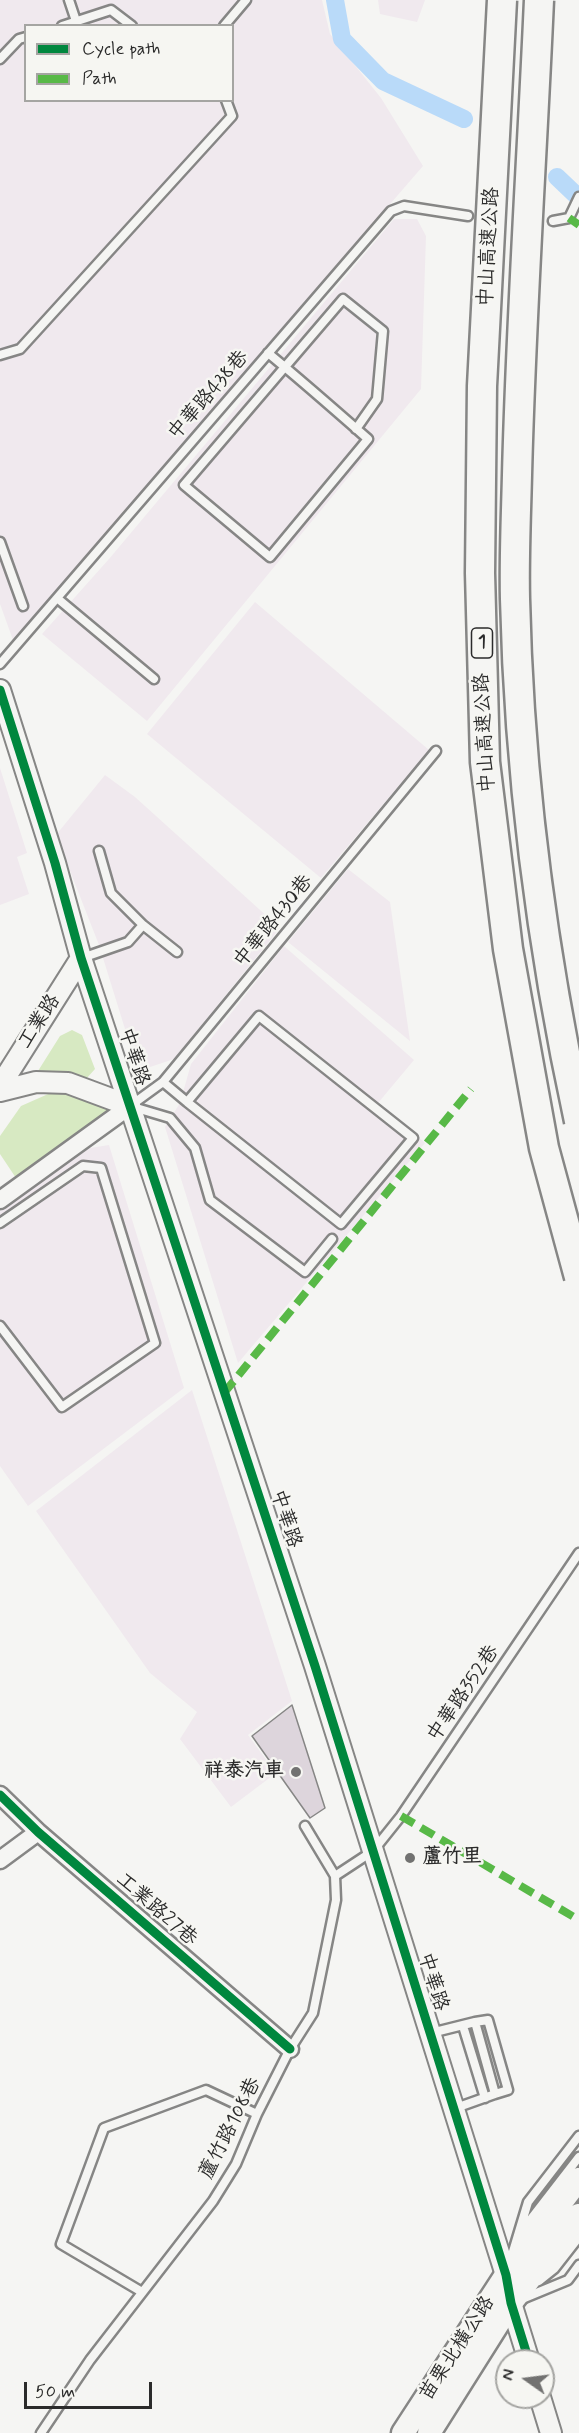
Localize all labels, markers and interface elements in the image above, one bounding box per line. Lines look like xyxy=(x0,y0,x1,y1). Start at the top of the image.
legend xyxy=(24,24,234,102)
text: Cycle path xyxy=(82,37,160,61)
text: Path xyxy=(82,67,117,91)
street label: 中山高速公路 xyxy=(475,186,505,308)
street label: 中華路438巷 xyxy=(164,346,254,446)
road number: 1 xyxy=(472,628,492,658)
street label: 中山高速公路 xyxy=(471,672,501,794)
street label: 中華路430巷 xyxy=(229,871,319,973)
street label: 工業路 xyxy=(14,990,66,1054)
street label: 中華路 xyxy=(112,1025,154,1089)
street label: 中華路 xyxy=(264,1487,306,1551)
street label: 中華路352巷 xyxy=(423,1641,505,1747)
place label: 祥泰汽車 xyxy=(204,1760,284,1784)
marker: 祥泰汽車 xyxy=(289,1765,303,1779)
place label: 蘆竹里 xyxy=(422,1846,482,1870)
marker: 蘆竹里 xyxy=(403,1851,417,1865)
street label: 工業路27巷 xyxy=(110,1868,202,1952)
street label: 中華路 xyxy=(412,1950,452,2014)
street label: 蘆竹路108巷 xyxy=(195,2074,267,2184)
street label: 苗栗北橫公路 xyxy=(415,2292,501,2406)
north arrow xyxy=(495,2349,555,2409)
text: N xyxy=(498,2367,520,2383)
scale bar xyxy=(27,2370,154,2408)
text: 50 m xyxy=(35,2380,75,2404)

